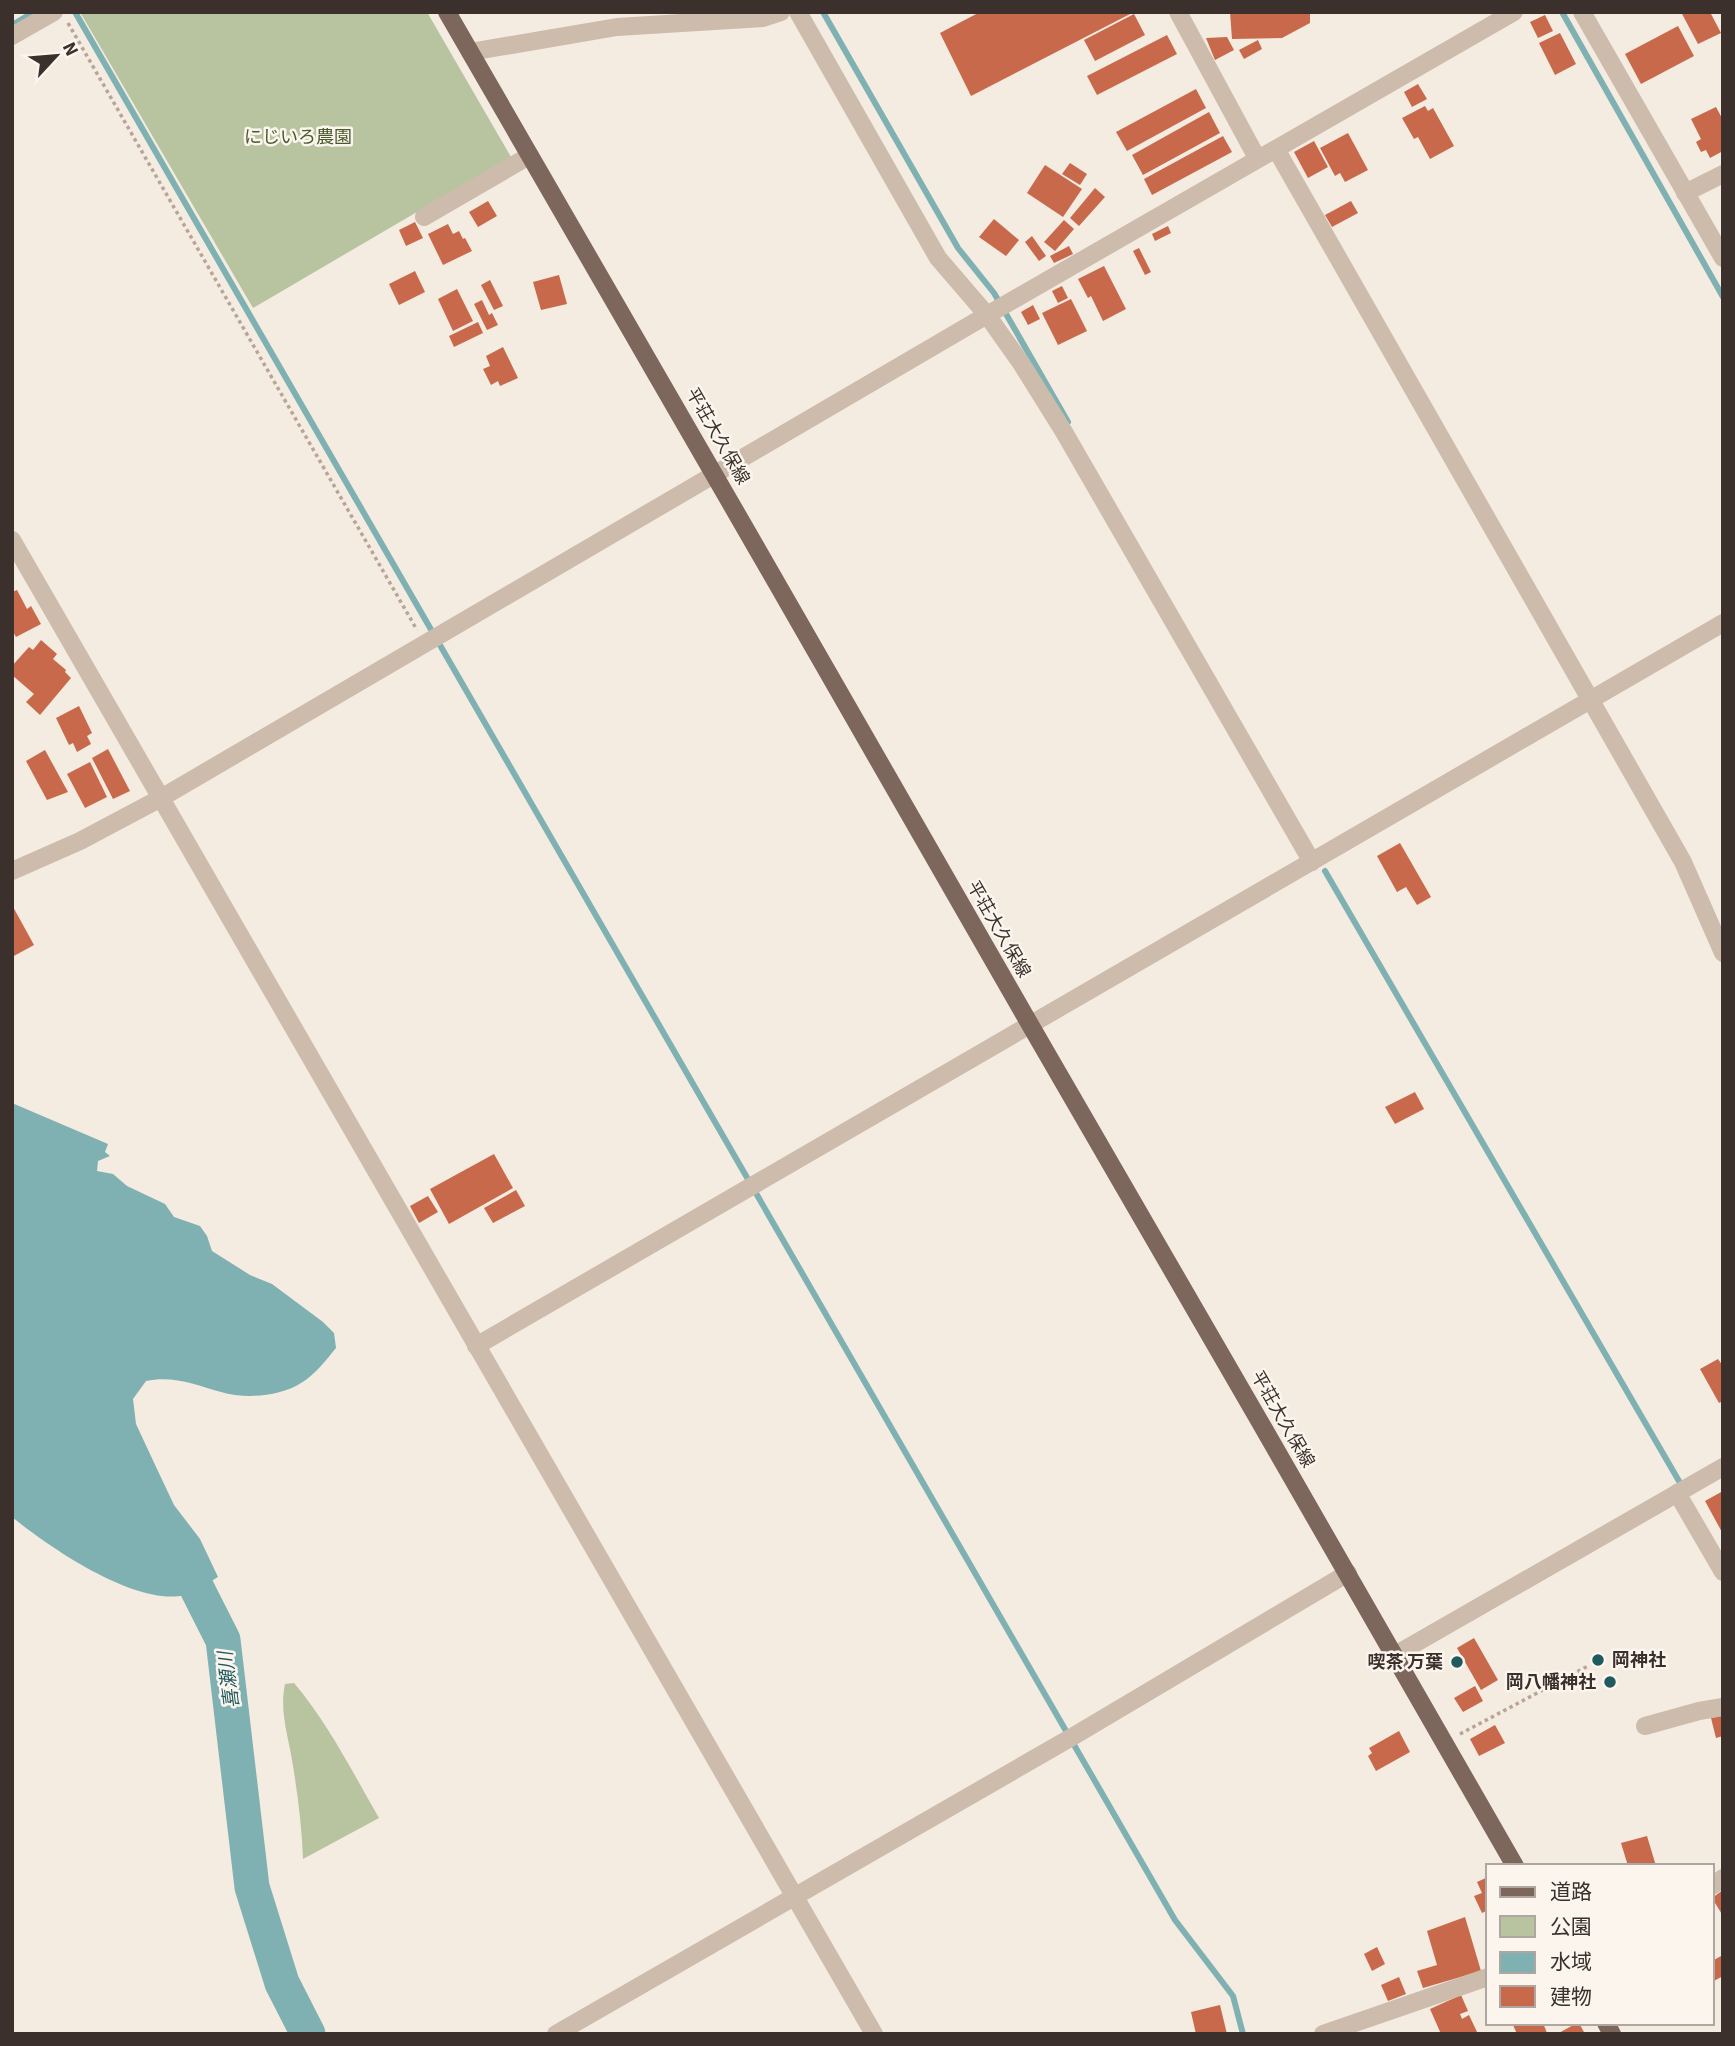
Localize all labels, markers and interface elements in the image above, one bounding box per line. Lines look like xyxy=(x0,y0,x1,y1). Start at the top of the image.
north arrow xyxy=(21,21,91,91)
text: N xyxy=(55,38,85,61)
park label: にじいろ農園 xyxy=(244,125,352,150)
street label: 平荘大久保線 xyxy=(680,383,755,489)
street label: 平荘大久保線 xyxy=(961,876,1036,982)
street label: 平荘大久保線 xyxy=(1245,1366,1320,1472)
water label: 喜瀬川 xyxy=(212,1648,246,1710)
place label: 岡神社 xyxy=(1612,1648,1666,1673)
place label: 喫茶 万葉 xyxy=(1367,1650,1443,1675)
marker: 岡神社 xyxy=(1590,1652,1606,1668)
marker: 喫茶 万葉 xyxy=(1449,1654,1465,1670)
place label: 岡八幡神社 xyxy=(1506,1670,1596,1695)
marker: 岡八幡神社 xyxy=(1602,1674,1618,1690)
legend xyxy=(1486,1864,1714,2025)
text: 道路 xyxy=(1550,1877,1592,1907)
text: 公園 xyxy=(1550,1912,1592,1942)
text: 水域 xyxy=(1550,1947,1592,1977)
text: 建物 xyxy=(1550,1982,1592,2012)

